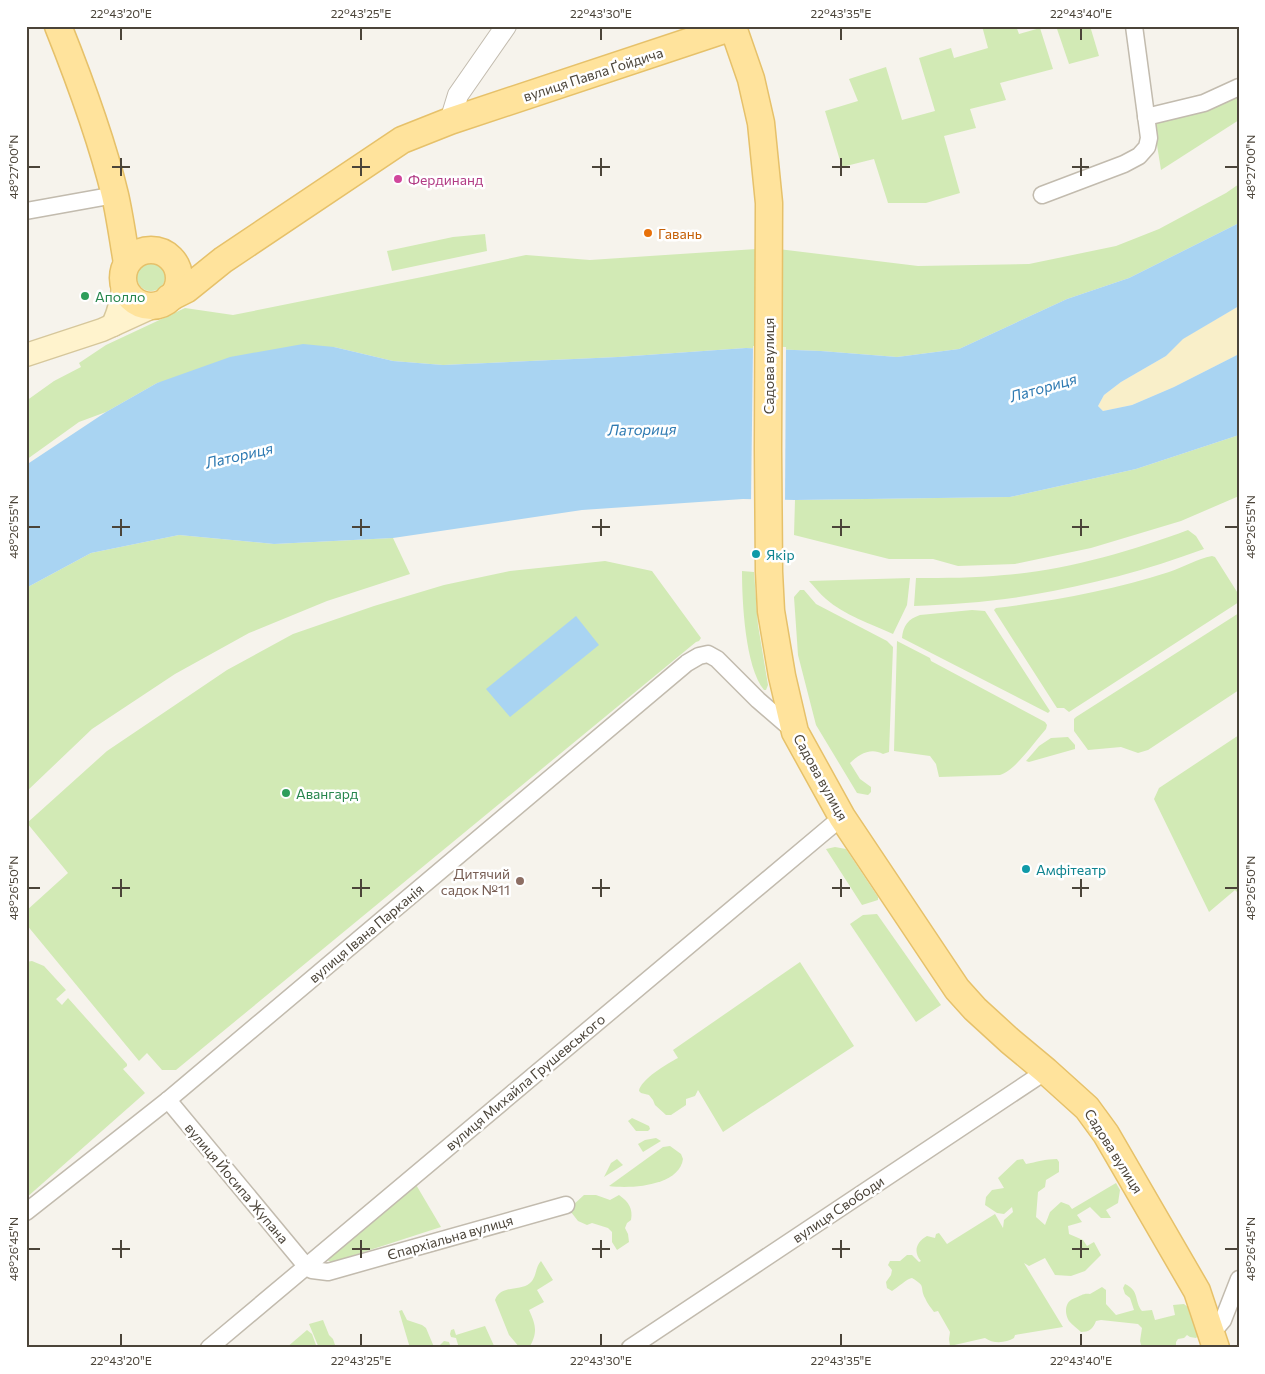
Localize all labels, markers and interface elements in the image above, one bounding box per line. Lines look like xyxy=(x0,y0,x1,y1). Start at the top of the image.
text: 22°43'20"E xyxy=(90,6,152,20)
text: 22°43'25"E xyxy=(331,6,391,20)
text: 22°43'30"E xyxy=(570,6,632,20)
text: 22°43'35"E xyxy=(811,6,871,20)
text: 22°43'40"E xyxy=(1050,6,1112,20)
street label: вулиця Павла Ґойдича xyxy=(521,43,665,105)
text: 48°27'00"N xyxy=(6,135,20,199)
text: 48°27'00"N xyxy=(1243,135,1257,199)
place label: Фердинанд xyxy=(408,171,483,188)
marker: Фердинанд xyxy=(392,173,404,185)
place label: Гавань xyxy=(658,225,702,242)
marker: Гавань xyxy=(642,227,654,239)
place label: Аполло xyxy=(95,288,145,305)
marker: Аполло xyxy=(79,290,91,302)
street label: Садова вулиця xyxy=(760,318,777,414)
water label: Латориця xyxy=(1006,369,1079,405)
water label: Латориця xyxy=(606,419,677,439)
water label: Латориця xyxy=(202,438,275,472)
text: 48°26'55"N xyxy=(6,495,20,559)
text: 48°26'55"N xyxy=(1243,495,1257,559)
place label: Якір xyxy=(766,546,795,563)
marker: Якір xyxy=(750,548,762,560)
street label: Садова вулиця xyxy=(790,731,852,823)
place label: Авангард xyxy=(296,785,358,802)
marker: Авангард xyxy=(280,787,292,799)
text: 48°26'50"N xyxy=(6,856,20,920)
text: 48°26'50"N xyxy=(1243,856,1257,920)
place label: Амфітеатр xyxy=(1036,861,1106,878)
marker: Амфітеатр xyxy=(1020,863,1032,875)
place label: Дитячий садок №11 xyxy=(441,865,510,898)
marker: Дитячий садок №11 xyxy=(514,875,526,887)
street label: вулиця Івана Парканія xyxy=(305,880,427,986)
street label: вулиця Михайла Грушевського xyxy=(442,1010,608,1154)
street label: Садова вулиця xyxy=(1081,1106,1147,1196)
street label: вулиця Йосипа Жупана xyxy=(182,1119,292,1247)
street label: вулиця Свободи xyxy=(789,1172,887,1246)
street label: Єпархіальна вулиця xyxy=(385,1211,515,1263)
text: 48°26'45"N xyxy=(6,1217,20,1281)
text: 48°26'45"N xyxy=(1243,1217,1257,1281)
text: 22°43'20"E xyxy=(90,1353,152,1367)
text: 22°43'25"E xyxy=(331,1353,391,1367)
text: 22°43'30"E xyxy=(570,1353,632,1367)
text: 22°43'35"E xyxy=(811,1353,871,1367)
text: 22°43'40"E xyxy=(1050,1353,1112,1367)

